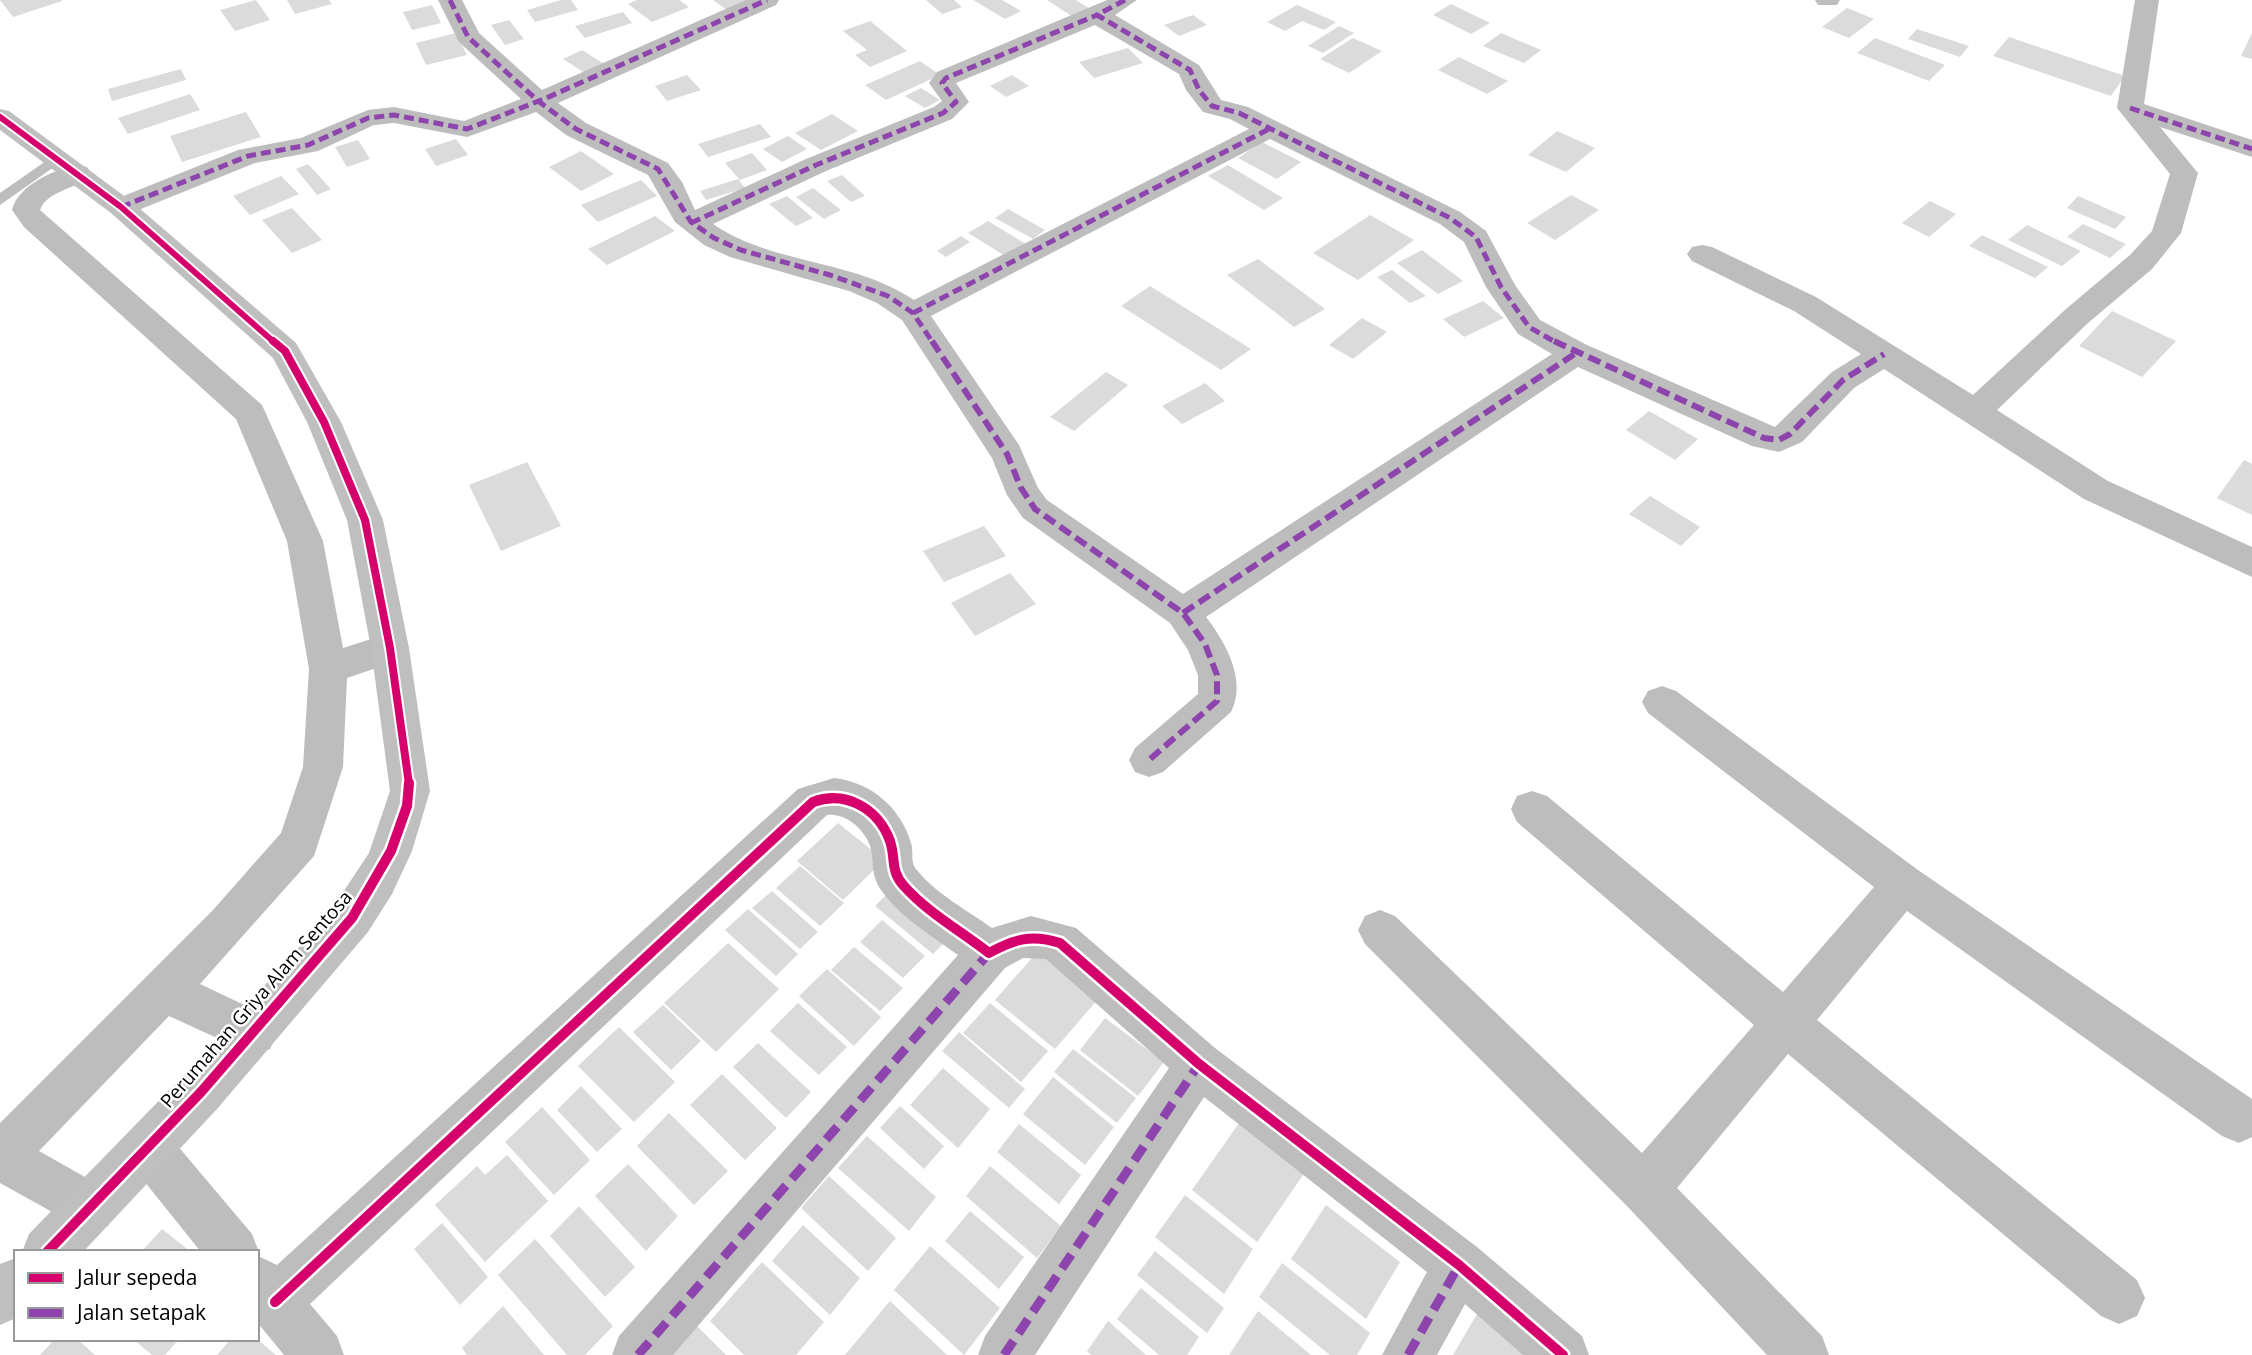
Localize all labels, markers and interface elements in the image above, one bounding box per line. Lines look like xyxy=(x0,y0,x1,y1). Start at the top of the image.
street label: Perumahan Griya Alam Sentosa xyxy=(154,885,358,1113)
legend xyxy=(14,1250,259,1341)
text: Jalur sepeda xyxy=(75,1263,197,1291)
text: Jalan setapak xyxy=(75,1298,206,1326)

